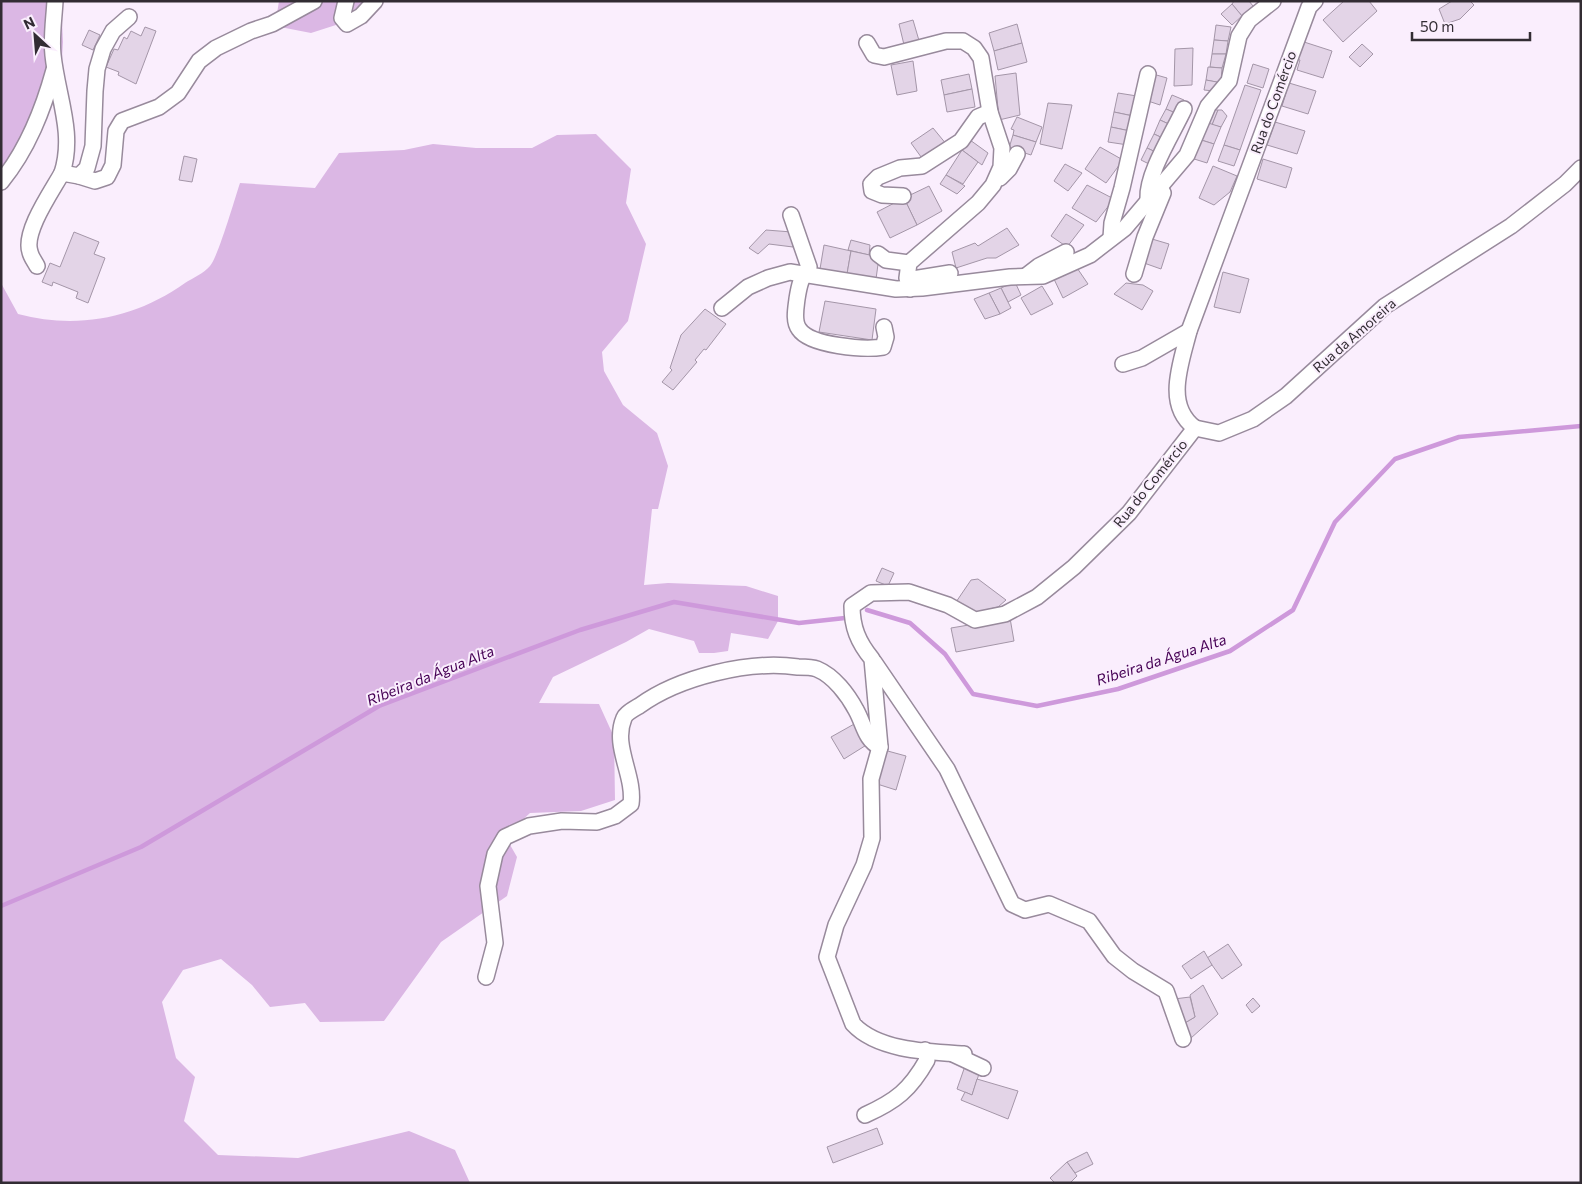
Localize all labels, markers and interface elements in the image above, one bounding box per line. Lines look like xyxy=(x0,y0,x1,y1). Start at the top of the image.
north arrow xyxy=(10,10,60,60)
scale bar xyxy=(1412,10,1530,42)
text: N xyxy=(21,13,38,33)
text: 50 m xyxy=(1420,17,1454,35)
street label: Rua do Comércio xyxy=(1247,48,1299,156)
street label: Rua da Amoreira xyxy=(1309,294,1399,376)
street label: Rua do Comércio xyxy=(1109,436,1191,530)
water label: Ribeira da Água Alta xyxy=(1093,628,1229,689)
water label: Ribeira da Água Alta xyxy=(363,640,497,709)

